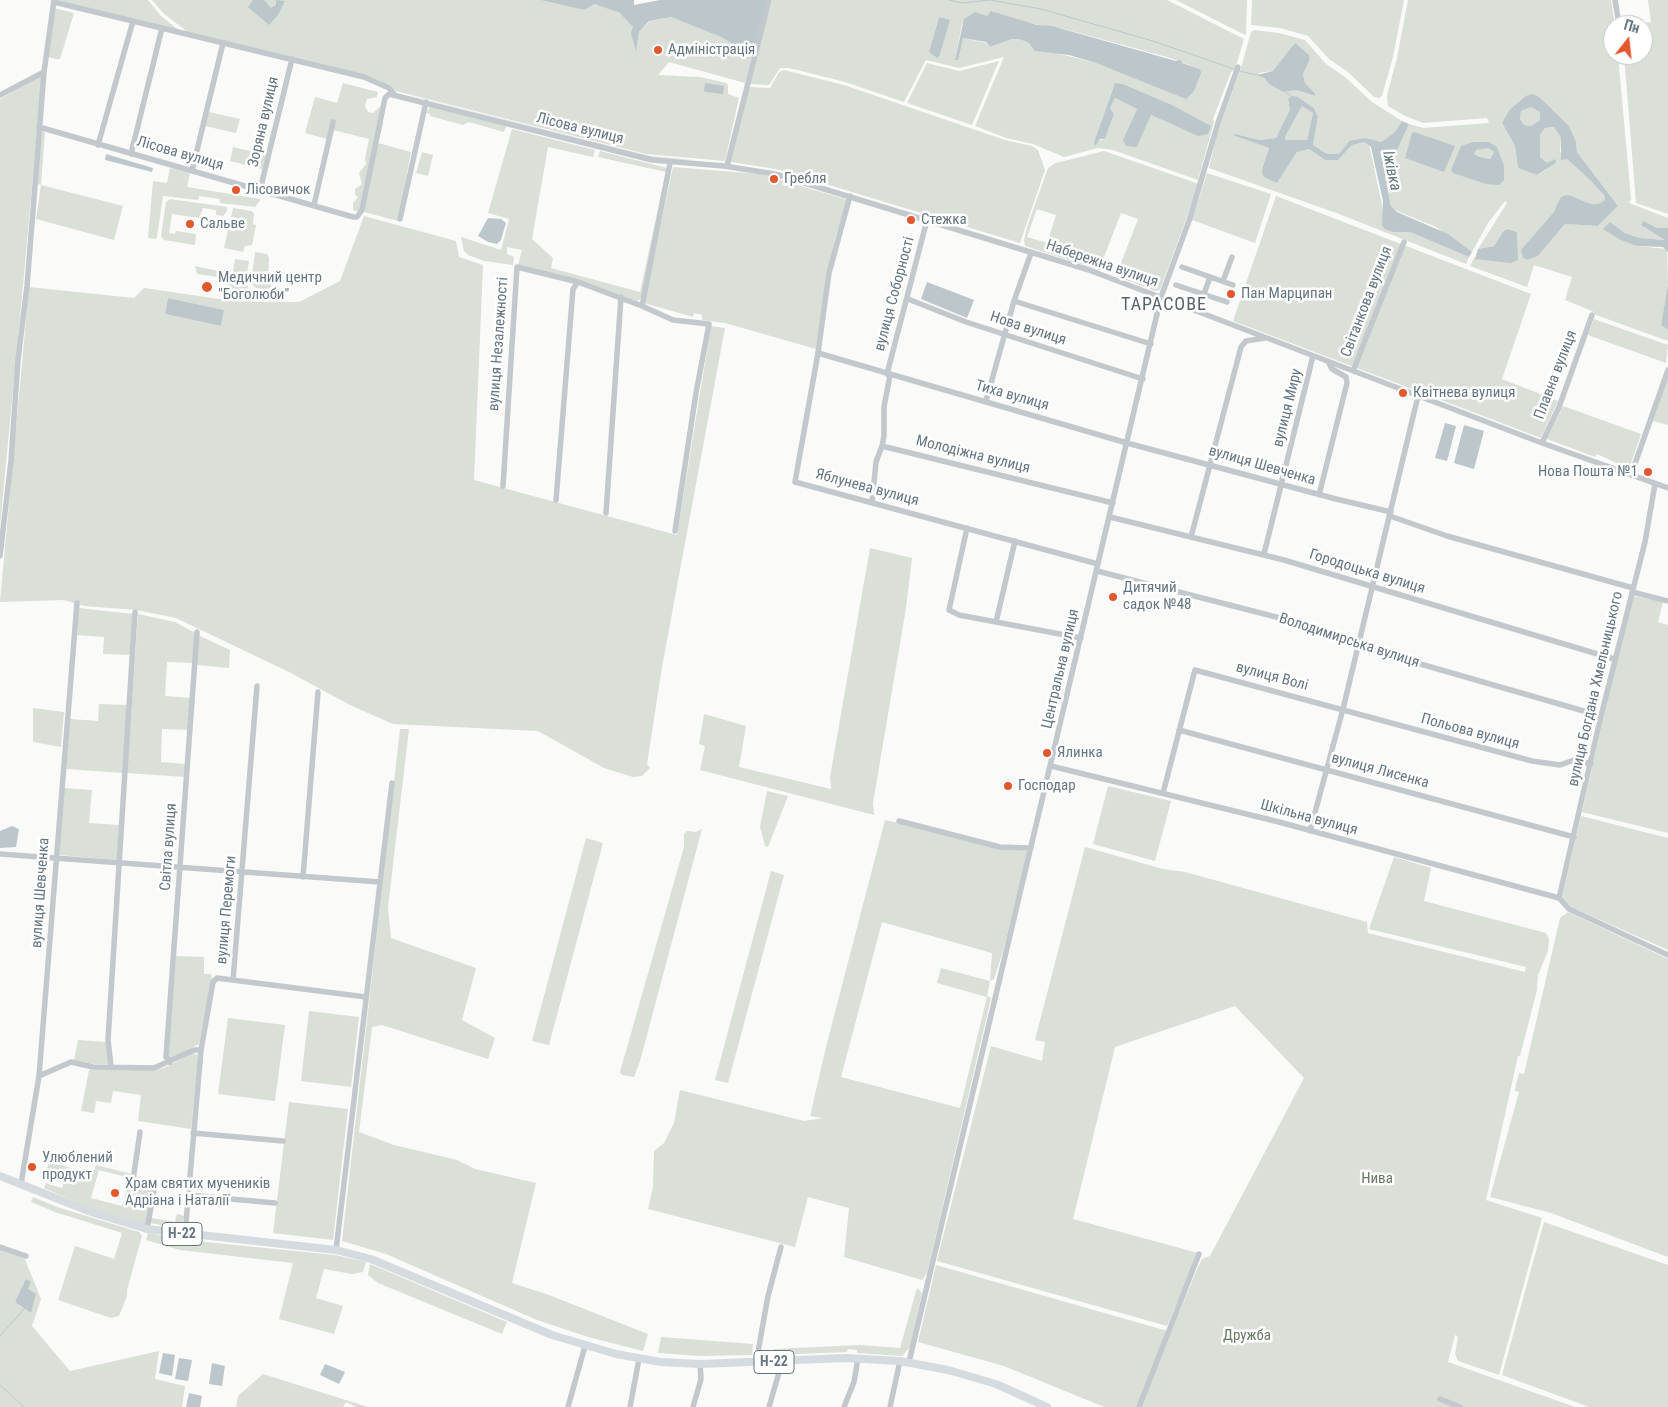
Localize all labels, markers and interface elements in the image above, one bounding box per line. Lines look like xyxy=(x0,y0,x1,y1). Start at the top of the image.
north arrow xyxy=(1603,15,1653,65)
text: Пн xyxy=(1622,17,1642,36)
place label: Адміністрація xyxy=(668,41,755,59)
marker: Адміністрація xyxy=(652,44,664,56)
street label: Зоряна вулиця xyxy=(245,75,283,169)
street label: Лісова вулиця xyxy=(535,109,625,149)
street label: Лісова вулиця xyxy=(135,133,225,175)
water label: Іжівка xyxy=(1377,149,1405,193)
place label: Гребля xyxy=(784,170,826,188)
marker: Гребля xyxy=(768,173,780,185)
place label: Лісовичок xyxy=(246,181,310,199)
marker: Лісовичок xyxy=(230,184,242,196)
place label: Стежка xyxy=(921,211,967,229)
marker: Стежка xyxy=(905,214,917,226)
place label: Сальве xyxy=(200,215,245,233)
marker: Сальве xyxy=(184,218,196,230)
street label: вулиця Соборності xyxy=(871,235,919,353)
street label: Набережна вулиця xyxy=(1044,236,1160,292)
street label: Світанкова вулиця xyxy=(1338,244,1396,360)
place label: Медичний центр "Боголюби" xyxy=(218,269,322,304)
street label: вулиця Незалежності xyxy=(485,276,513,412)
marker: Медичний центр "Боголюби" xyxy=(200,280,214,294)
place label: Пан Марципан xyxy=(1241,285,1332,303)
marker: Пан Марципан xyxy=(1225,288,1237,300)
district label: ТАРАСОВЕ xyxy=(1120,294,1208,316)
street label: Нова вулиця xyxy=(988,308,1068,350)
street label: Плавна вулиця xyxy=(1531,328,1581,422)
street label: вулиця Миру xyxy=(1270,367,1306,449)
street label: Тиха вулиця xyxy=(973,377,1051,415)
place label: Квітнева вулиця xyxy=(1413,384,1516,402)
marker: Квітнева вулиця xyxy=(1397,387,1409,399)
street label: Молодіжна вулиця xyxy=(914,432,1032,478)
street label: вулиця Шевченка xyxy=(1206,442,1318,490)
place label: Нова Пошта №1 xyxy=(1538,463,1638,481)
street label: Яблунева вулиця xyxy=(813,466,921,510)
marker: Нова Пошта №1 xyxy=(1642,466,1654,478)
street label: Городоцька вулиця xyxy=(1307,546,1427,598)
place label: Дитячий садок №48 xyxy=(1123,579,1191,614)
street label: вулиця Богдана Хмельницького xyxy=(1565,590,1627,788)
marker: Дитячий садок №48 xyxy=(1107,591,1119,603)
street label: Центральна вулиця xyxy=(1038,607,1084,731)
street label: Володимирська вулиця xyxy=(1277,610,1421,672)
street label: вулиця Волі xyxy=(1234,659,1310,695)
street label: Польова вулиця xyxy=(1419,710,1521,754)
place label: Ялинка xyxy=(1057,744,1103,762)
marker: Ялинка xyxy=(1041,747,1053,759)
street label: вулиця Лисенка xyxy=(1329,749,1431,793)
place label: Господар xyxy=(1018,777,1076,795)
marker: Господар xyxy=(1002,780,1014,792)
street label: Шкільна вулиця xyxy=(1258,796,1360,840)
street label: Світла вулиця xyxy=(157,803,181,891)
street label: вулиця Шевченка xyxy=(28,837,54,949)
street label: вулиця Перемоги xyxy=(213,855,241,965)
place label: Улюблений продукт xyxy=(42,1149,113,1184)
marker: Улюблений продукт xyxy=(26,1161,38,1173)
park label: Нива xyxy=(1361,1170,1393,1188)
place label: Храм святих мучеників Адріана і Наталії xyxy=(125,1175,270,1210)
marker: Храм святих мучеників Адріана і Наталії xyxy=(109,1187,121,1199)
road number: Н-22 xyxy=(162,1222,202,1246)
park label: Дружба xyxy=(1223,1327,1271,1345)
road number: Н-22 xyxy=(754,1350,794,1374)

